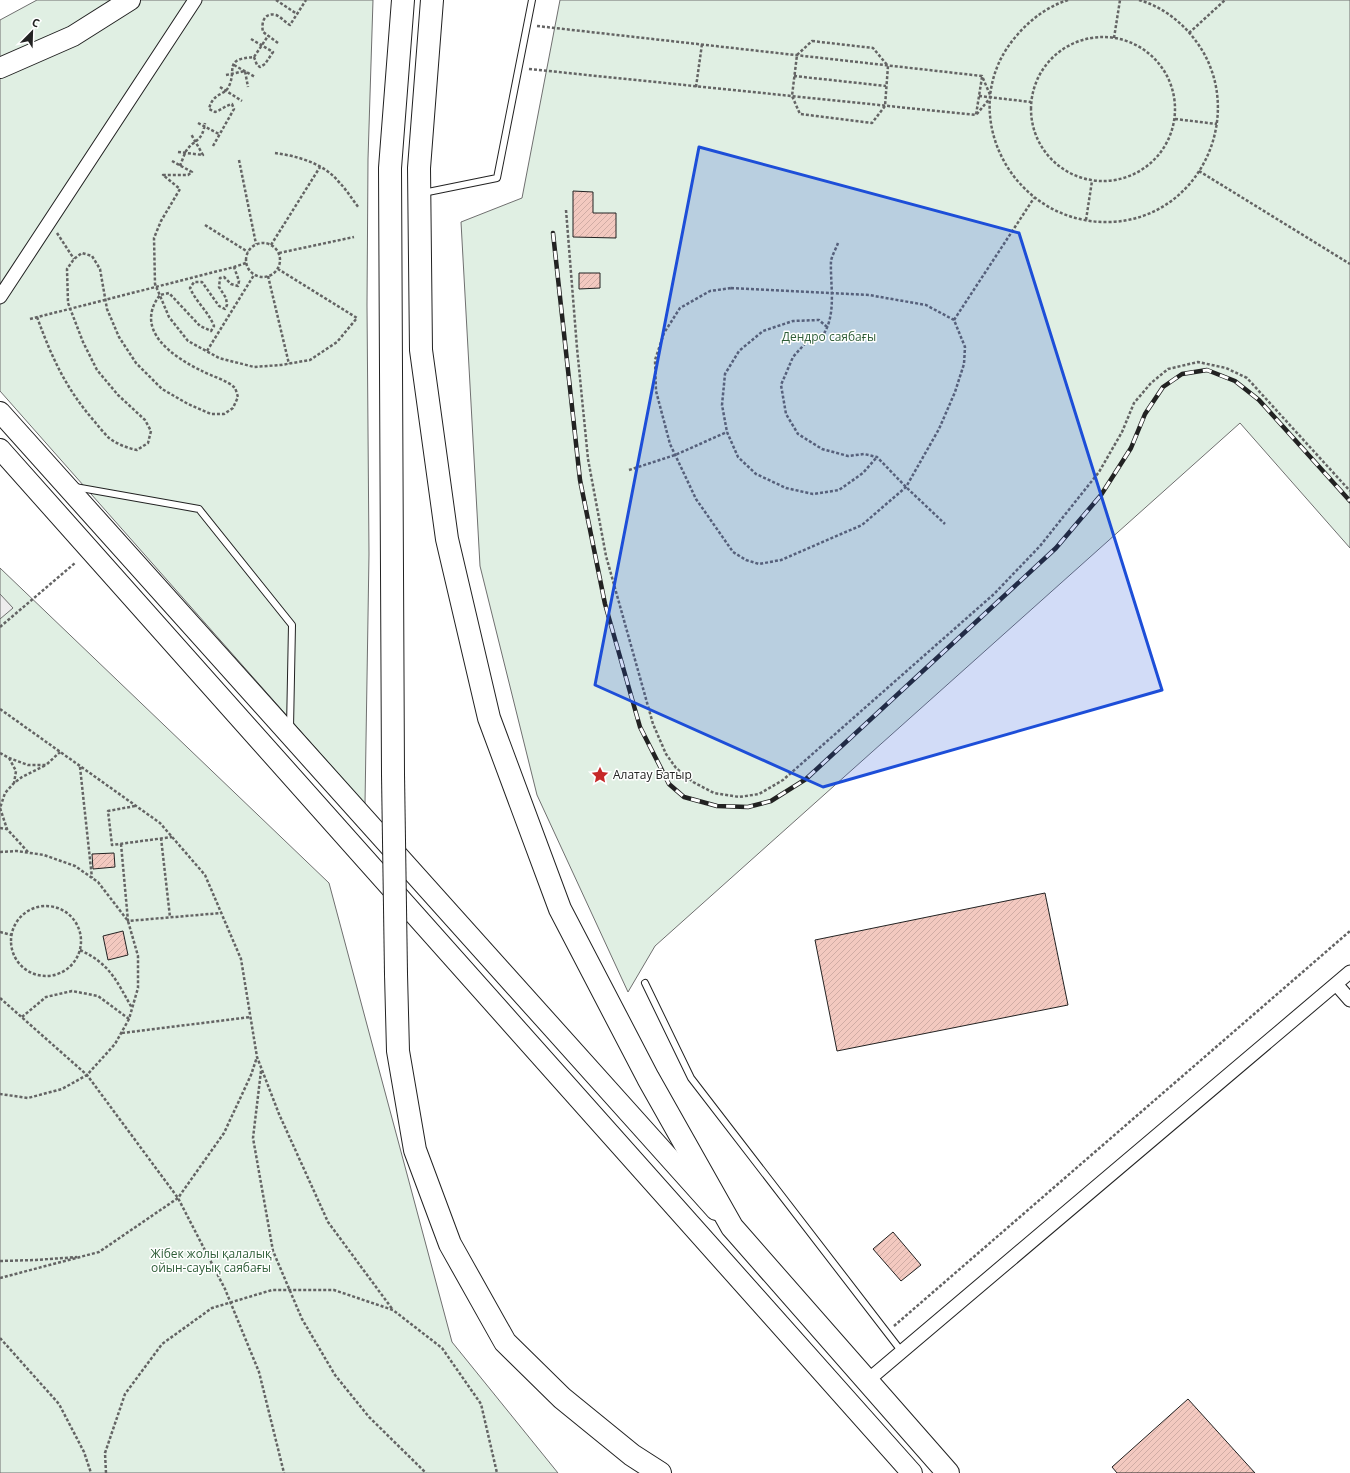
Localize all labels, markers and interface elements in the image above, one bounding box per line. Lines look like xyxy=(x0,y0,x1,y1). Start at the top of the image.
north arrow xyxy=(12,12,52,52)
text: С xyxy=(30,14,42,31)
park label: Дендро саябағы xyxy=(782,328,876,345)
place icon: Алатау Батыр xyxy=(590,765,610,785)
place label: Алатау Батыр xyxy=(613,766,692,783)
park label: Жібек жолы қалалық ойын-сауық саябағы xyxy=(151,1245,272,1276)

